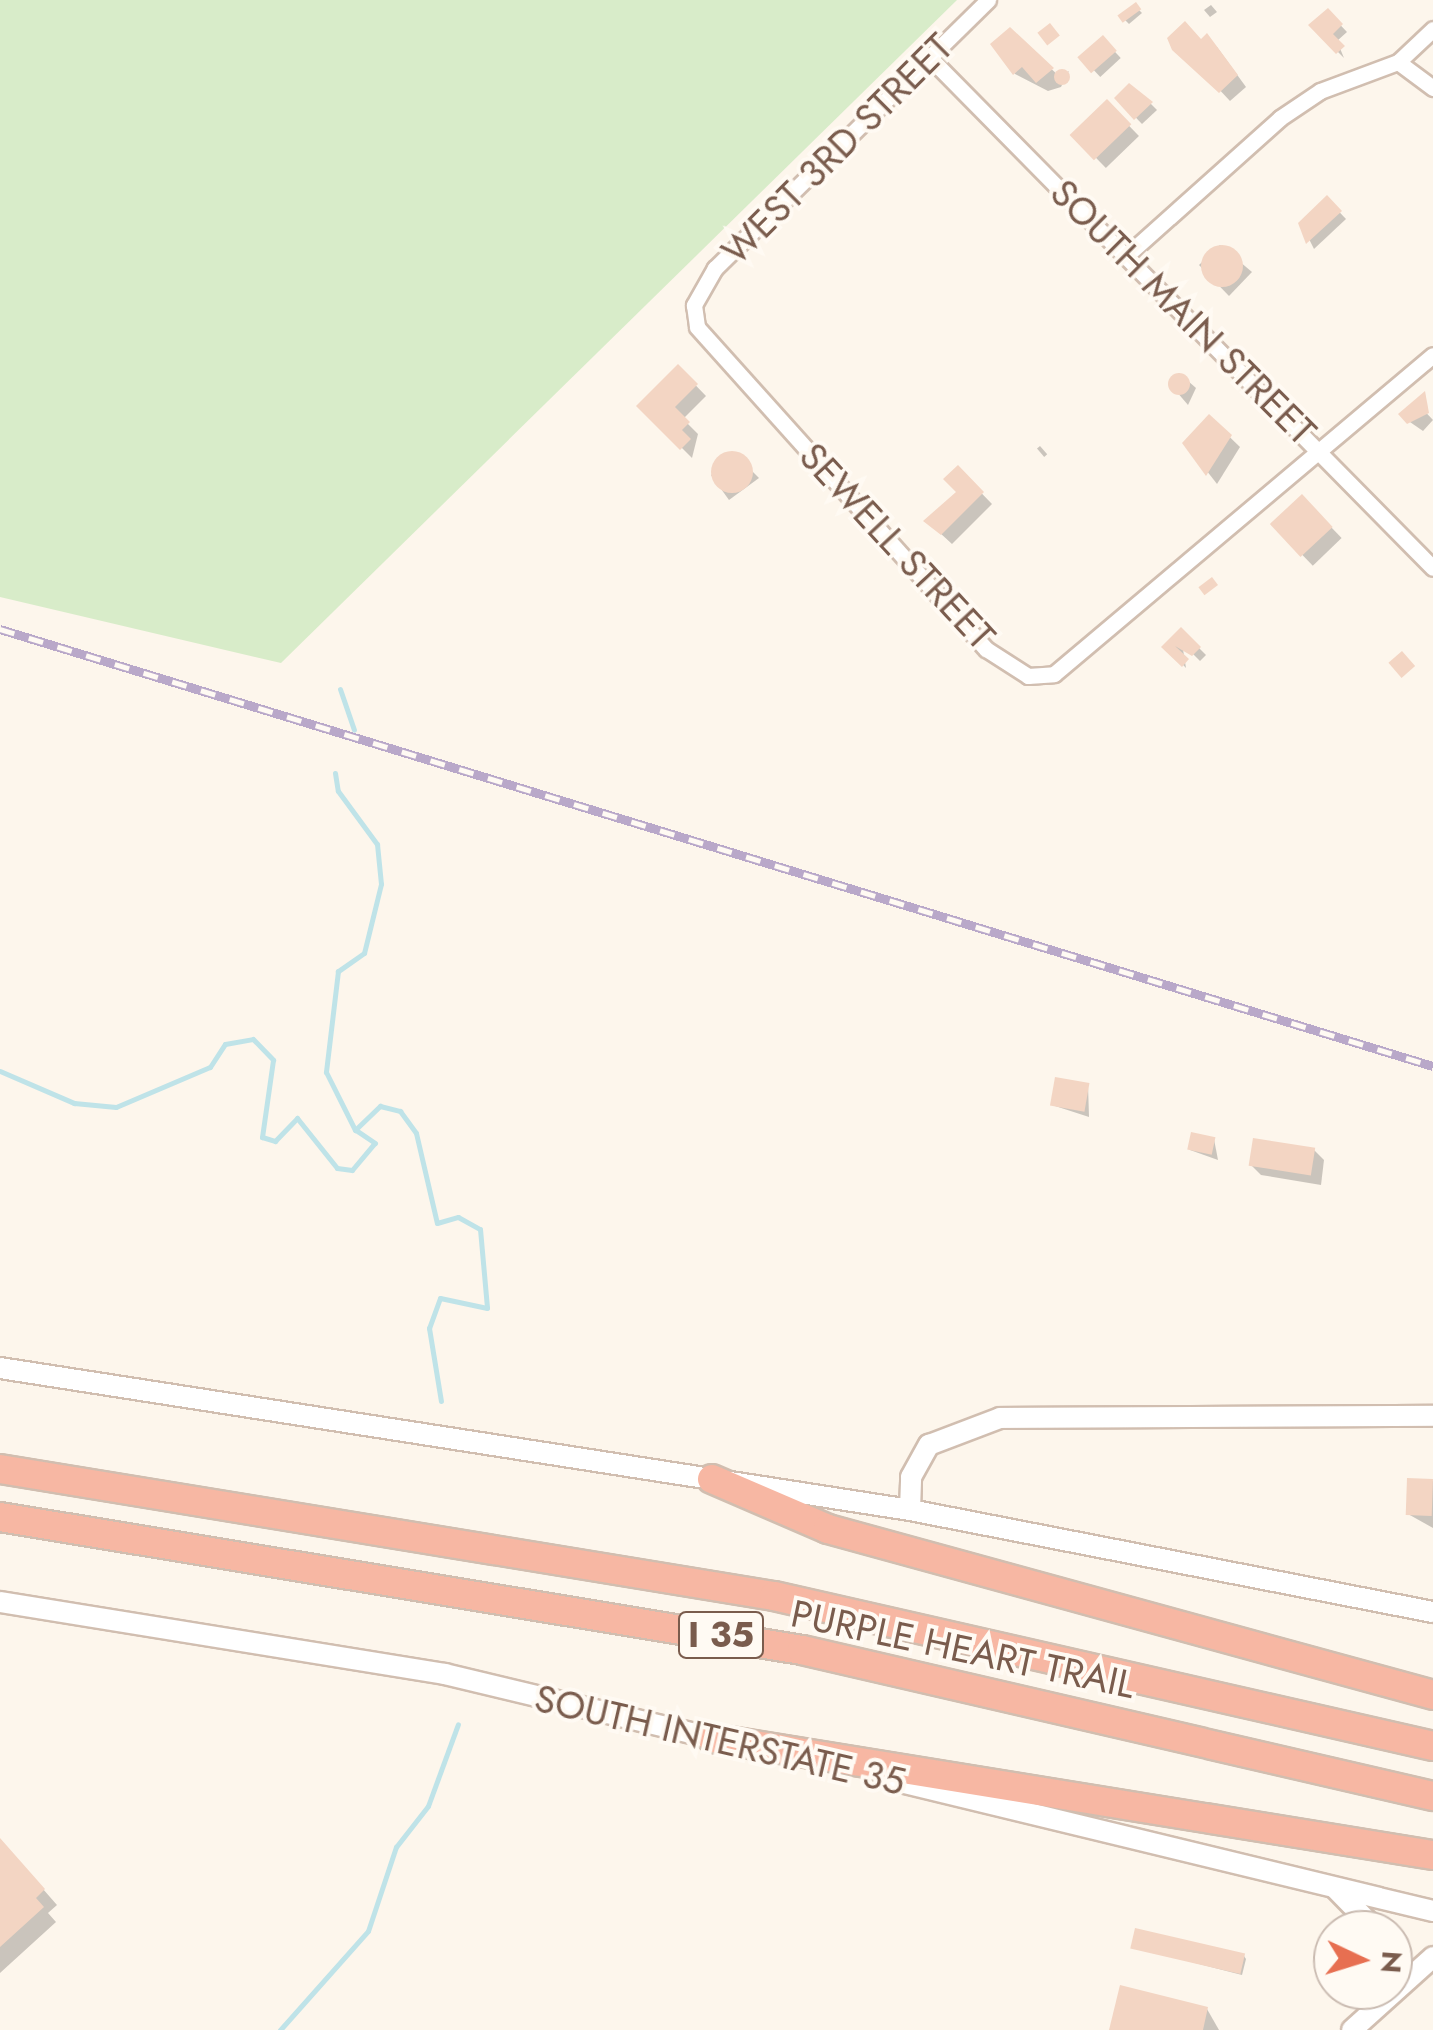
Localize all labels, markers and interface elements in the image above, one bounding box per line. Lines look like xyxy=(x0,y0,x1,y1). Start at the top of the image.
street label: WEST 3RD STREET xyxy=(712,24,962,274)
street label: SOUTH MAIN STREET xyxy=(1041,170,1325,454)
street label: SEWELL STREET xyxy=(790,434,1004,658)
street label: PURPLE HEART TRAIL xyxy=(787,1590,1139,1708)
road number: I 35 xyxy=(676,1605,766,1665)
street label: SOUTH INTERSTATE 35 xyxy=(530,1675,910,1805)
north arrow xyxy=(1313,1910,1413,2010)
text: N xyxy=(1370,1949,1413,1975)

